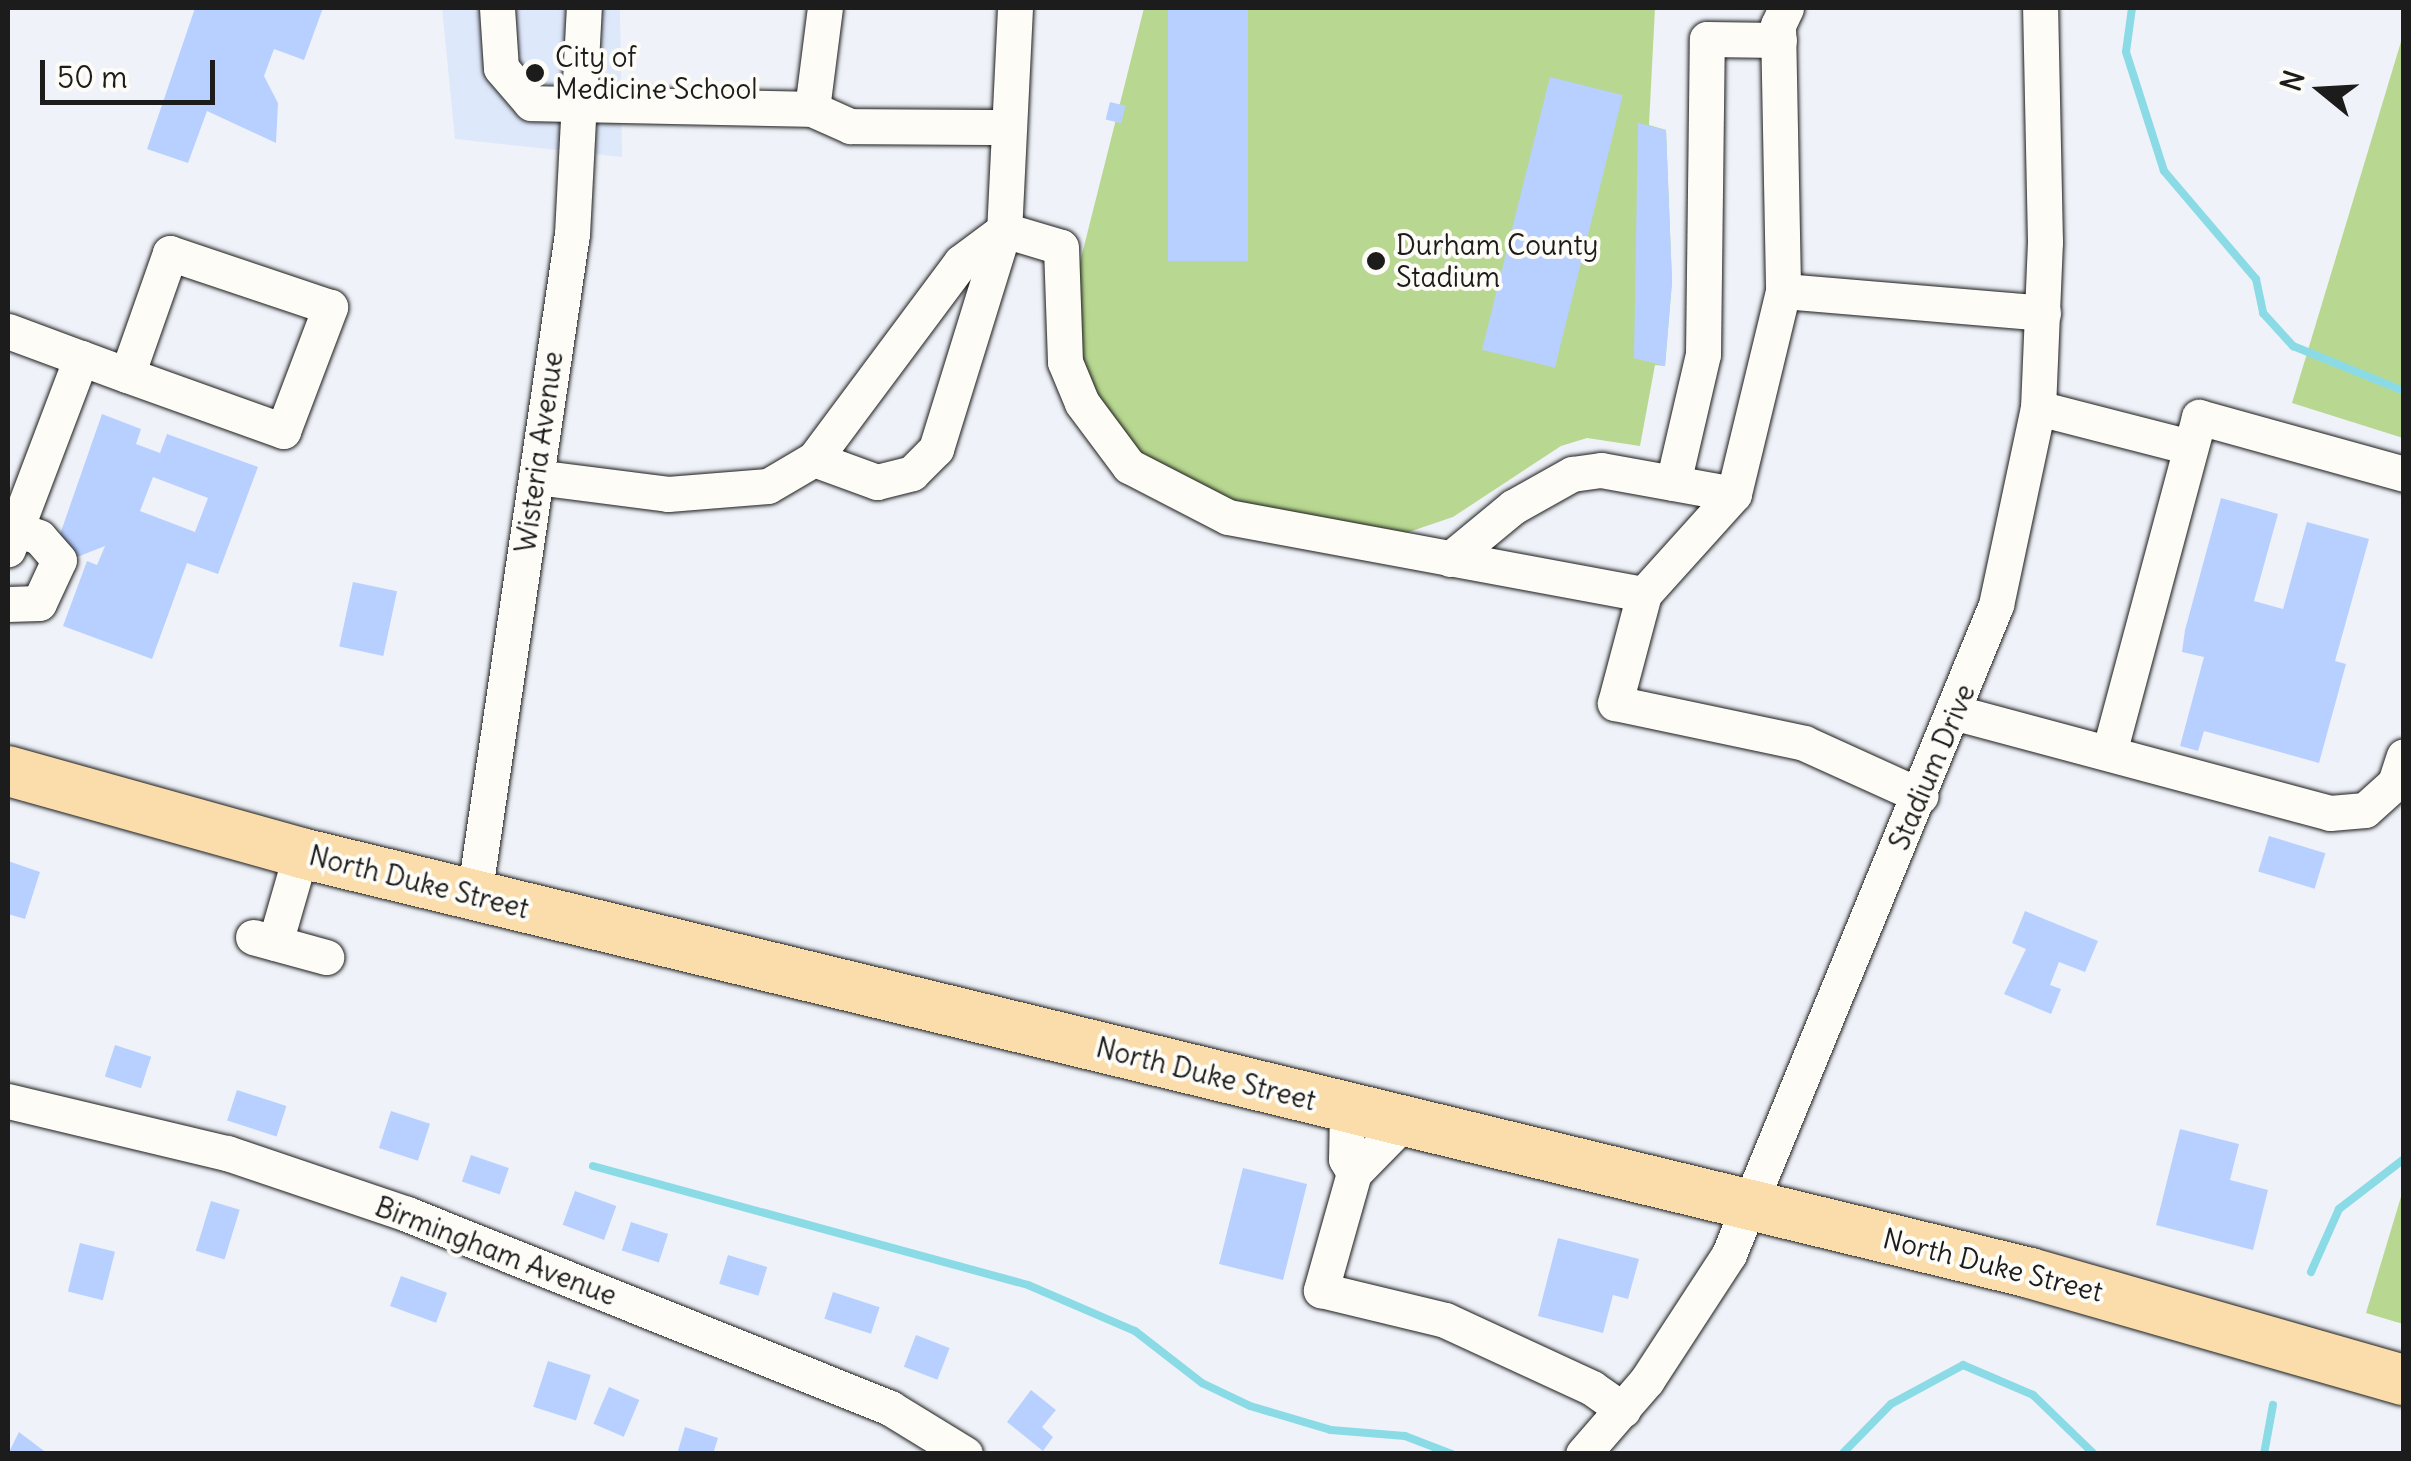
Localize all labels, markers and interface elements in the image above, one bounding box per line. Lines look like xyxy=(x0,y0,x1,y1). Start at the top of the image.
scale bar xyxy=(45,40,220,102)
place label: City of Medicine School xyxy=(555,40,758,106)
north arrow xyxy=(2271,40,2371,140)
text: 50 m xyxy=(57,58,127,96)
marker: City of Medicine School xyxy=(524,62,546,84)
text: N xyxy=(2272,66,2313,96)
place label: Durham County Stadium xyxy=(1396,228,1599,294)
marker: Durham County Stadium xyxy=(1365,250,1387,272)
street label: Wisteria Avenue xyxy=(508,349,570,555)
street label: Stadium Drive xyxy=(1882,679,1982,855)
street label: North Duke Street xyxy=(306,838,532,926)
street label: North Duke Street xyxy=(1093,1030,1319,1118)
street label: Birmingham Avenue xyxy=(371,1189,621,1313)
street label: North Duke Street xyxy=(1880,1221,2106,1309)

